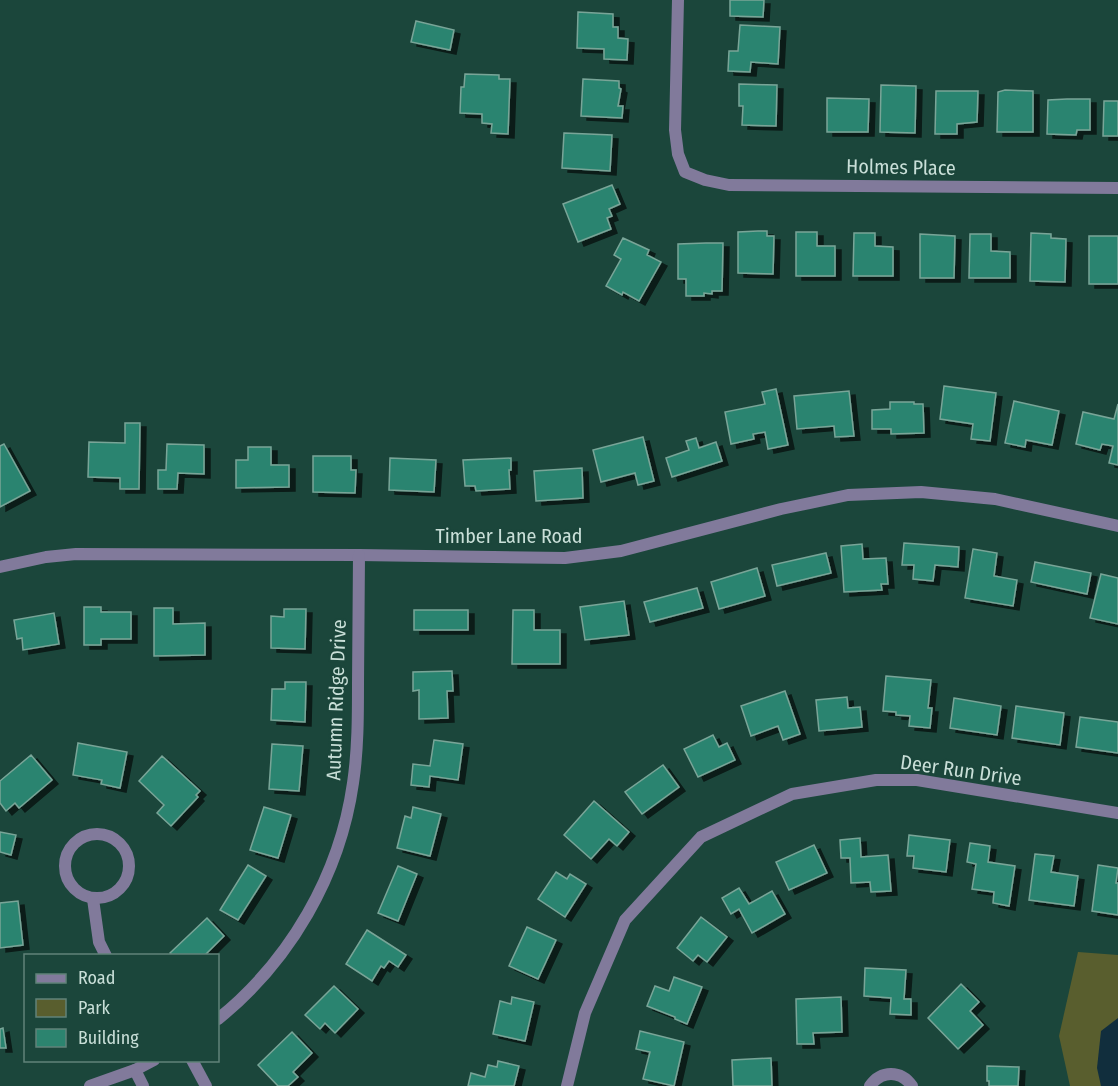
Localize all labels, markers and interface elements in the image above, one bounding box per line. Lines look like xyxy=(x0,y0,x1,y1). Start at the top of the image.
street label: Holmes Place xyxy=(846,154,956,180)
street label: Timber Lane Road xyxy=(436,524,582,548)
street label: Autumn Ridge Drive xyxy=(321,619,351,781)
street label: Deer Run Drive xyxy=(899,750,1023,790)
legend xyxy=(24,954,219,1062)
text: Road xyxy=(78,967,115,989)
text: Park xyxy=(78,997,111,1019)
text: Building xyxy=(78,1027,139,1049)

